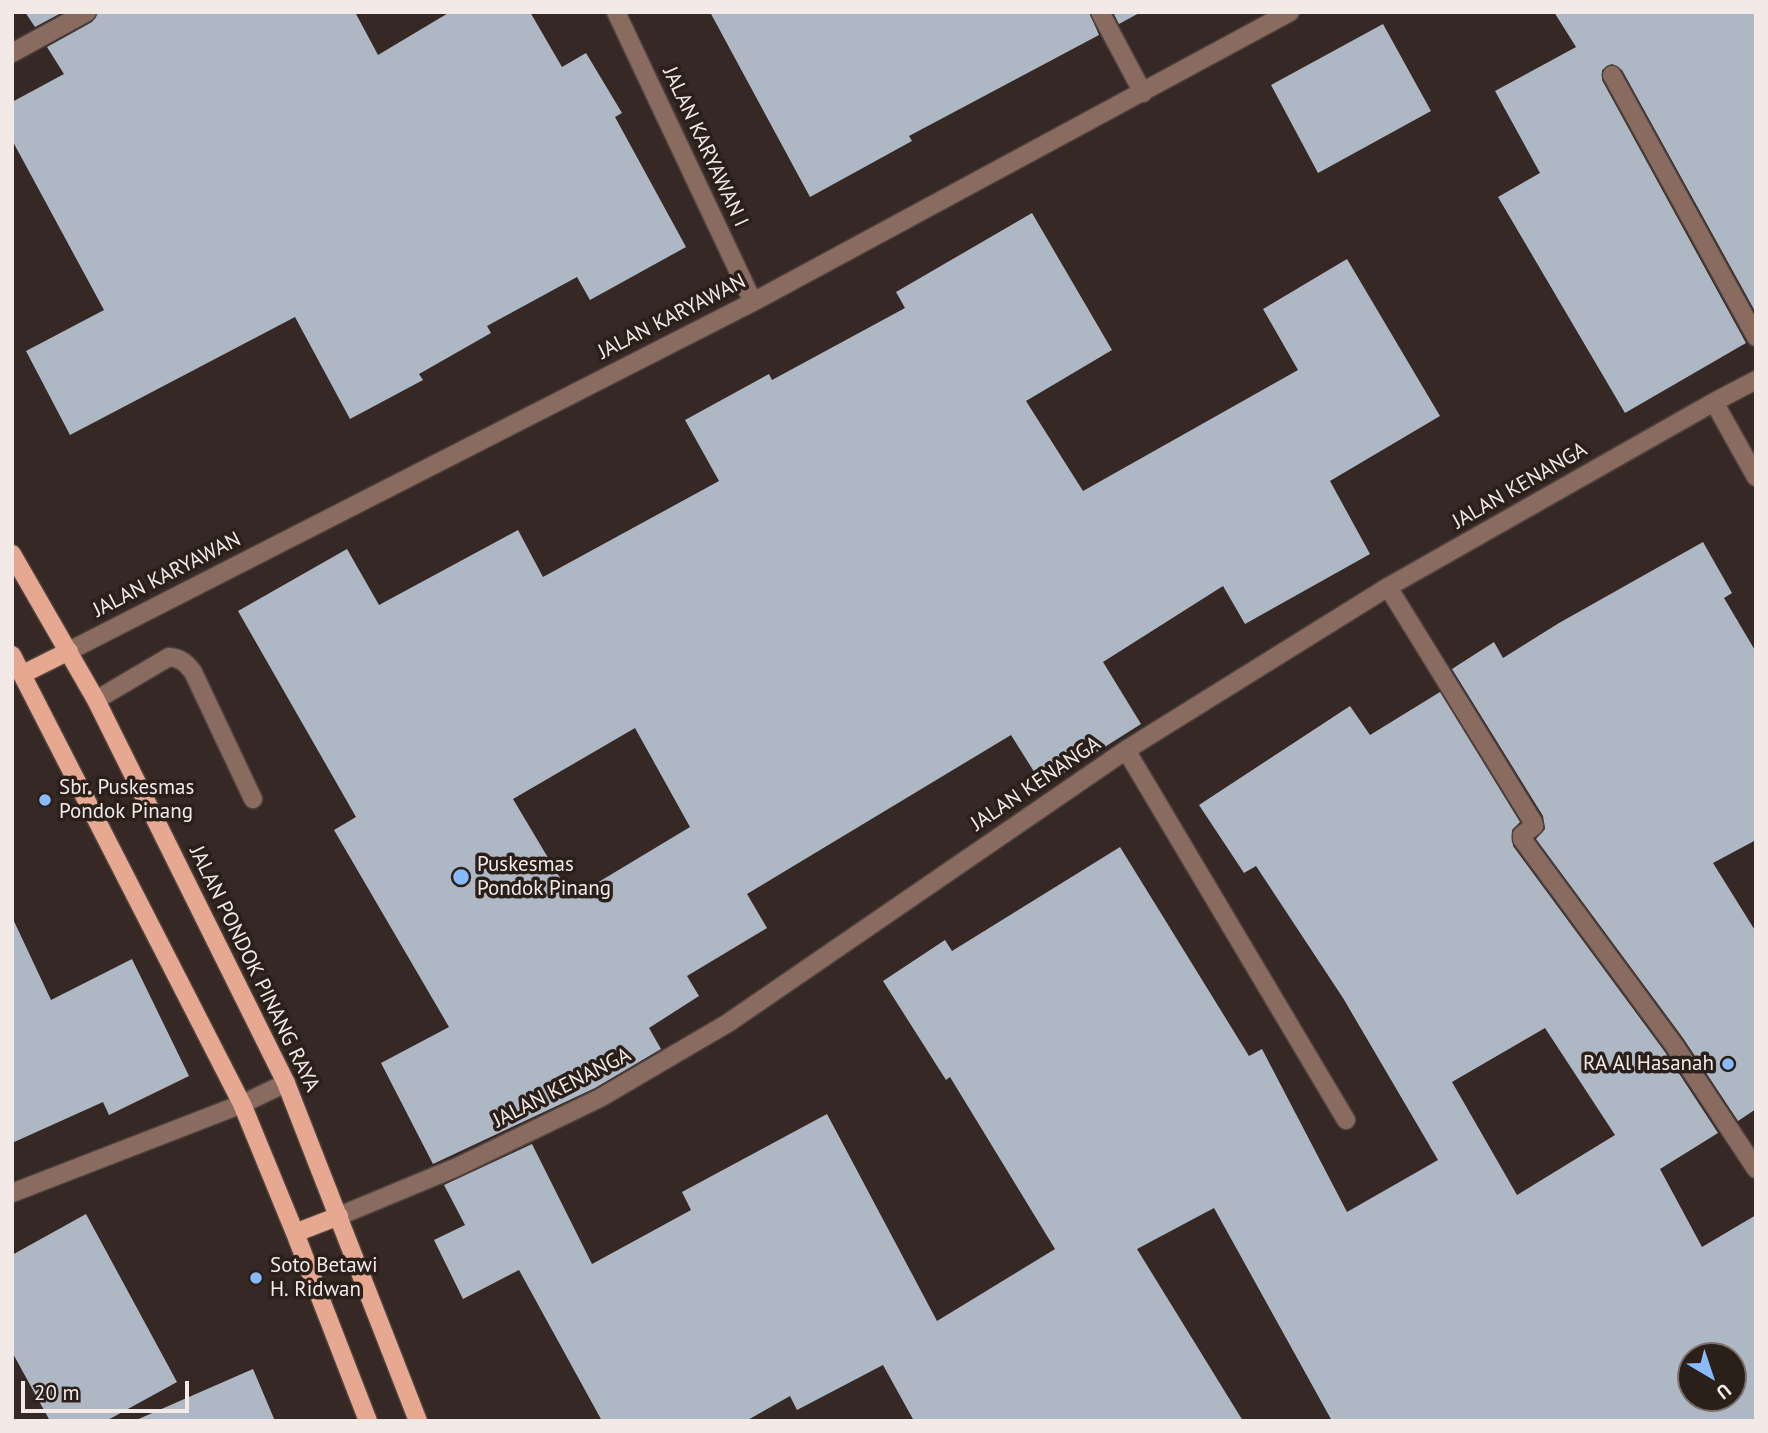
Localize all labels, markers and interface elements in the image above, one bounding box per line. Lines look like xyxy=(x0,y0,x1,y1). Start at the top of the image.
street label: JALAN KARYAWAN I xyxy=(657,63,753,231)
street label: JALAN KARYAWAN xyxy=(594,269,750,365)
street label: JALAN KENANGA xyxy=(1448,437,1592,535)
street label: JALAN KARYAWAN xyxy=(89,527,245,623)
street label: JALAN KENANGA xyxy=(966,731,1106,837)
place label: Sbr. Puskesmas Pondok Pinang xyxy=(59,775,194,825)
marker: Sbr. Puskesmas Pondok Pinang xyxy=(37,792,53,808)
street label: JALAN PONDOK PINANG RAYA xyxy=(183,842,325,1096)
place label: Puskesmas Pondok Pinang xyxy=(477,852,611,902)
marker: Puskesmas Pondok Pinang xyxy=(451,867,471,887)
street label: JALAN KENANGA xyxy=(489,1042,635,1134)
place label: RA Al Hasanah xyxy=(1583,1051,1714,1077)
marker: RA Al Hasanah xyxy=(1720,1056,1736,1072)
place label: Soto Betawi H. Ridwan xyxy=(270,1253,378,1303)
marker: Soto Betawi H. Ridwan xyxy=(248,1270,264,1286)
north arrow xyxy=(1677,1342,1747,1412)
scale bar xyxy=(24,1366,192,1410)
text: 20 m xyxy=(34,1379,80,1406)
text: U xyxy=(1712,1379,1736,1405)

